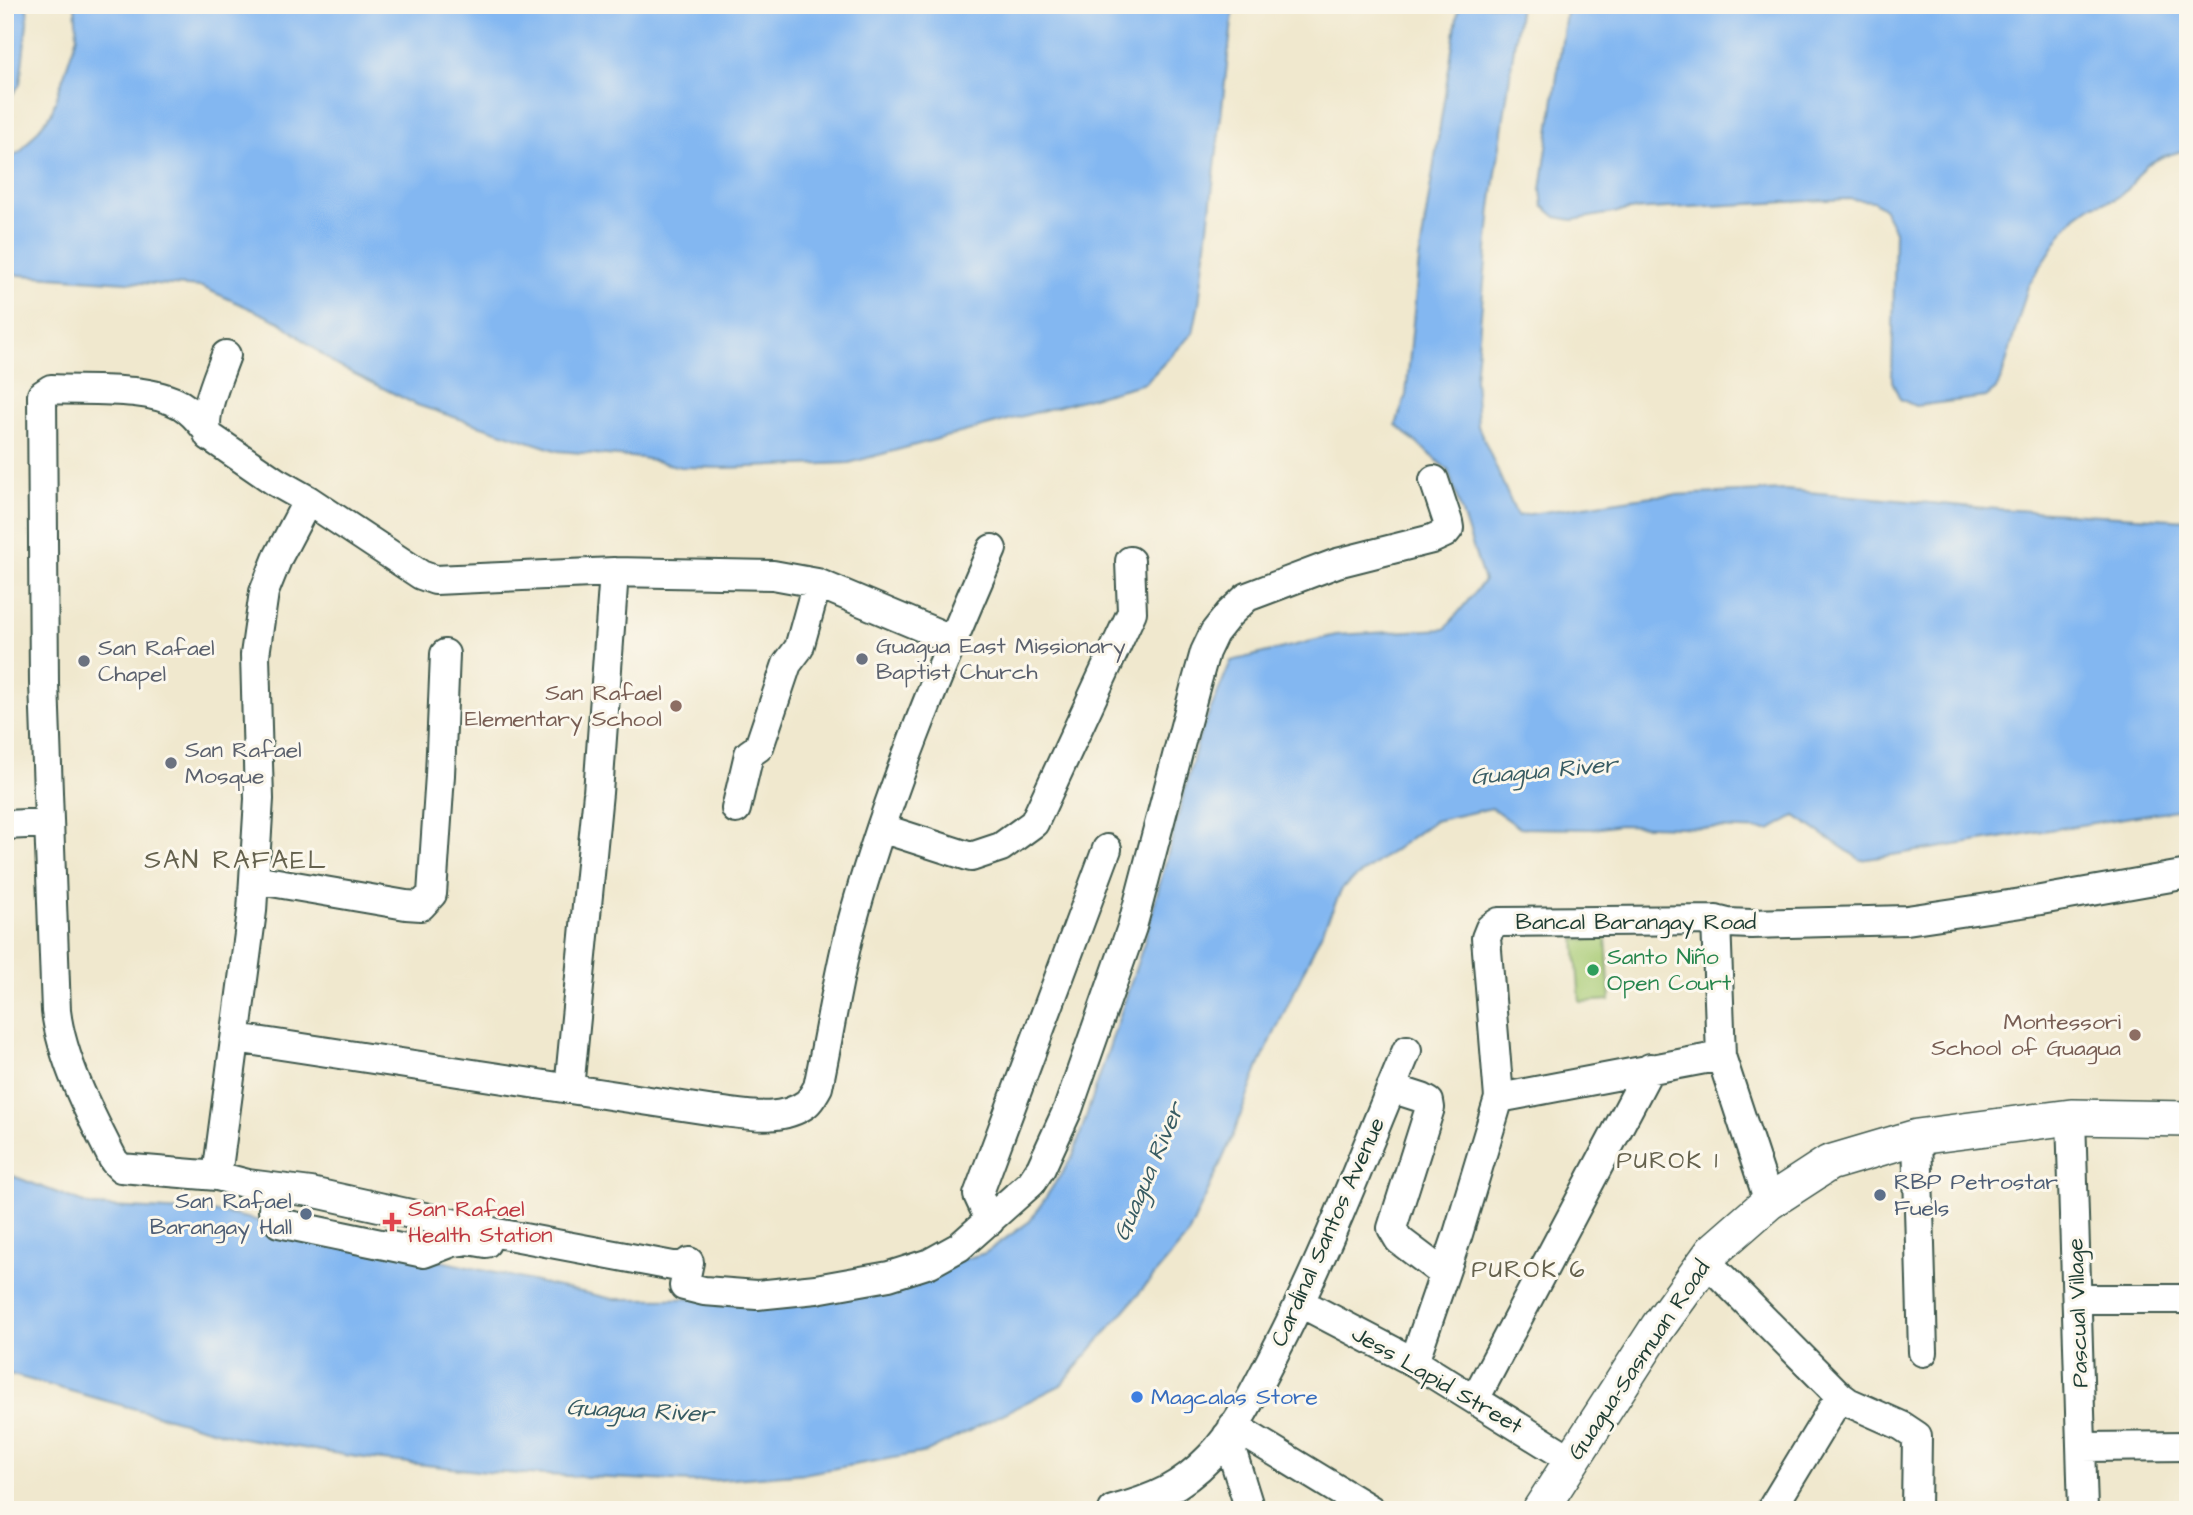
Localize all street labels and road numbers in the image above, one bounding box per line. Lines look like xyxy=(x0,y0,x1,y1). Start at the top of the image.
street label: Bancal Barangay Road xyxy=(1516,906,1757,939)
street label: Cardinal Santos Avenue xyxy=(1263,1112,1393,1352)
street label: Pascual Village xyxy=(2059,1238,2098,1388)
street label: Guagua-Sasmuan Road xyxy=(1560,1254,1719,1467)
street label: Jess Lapid Street xyxy=(1346,1318,1529,1442)

